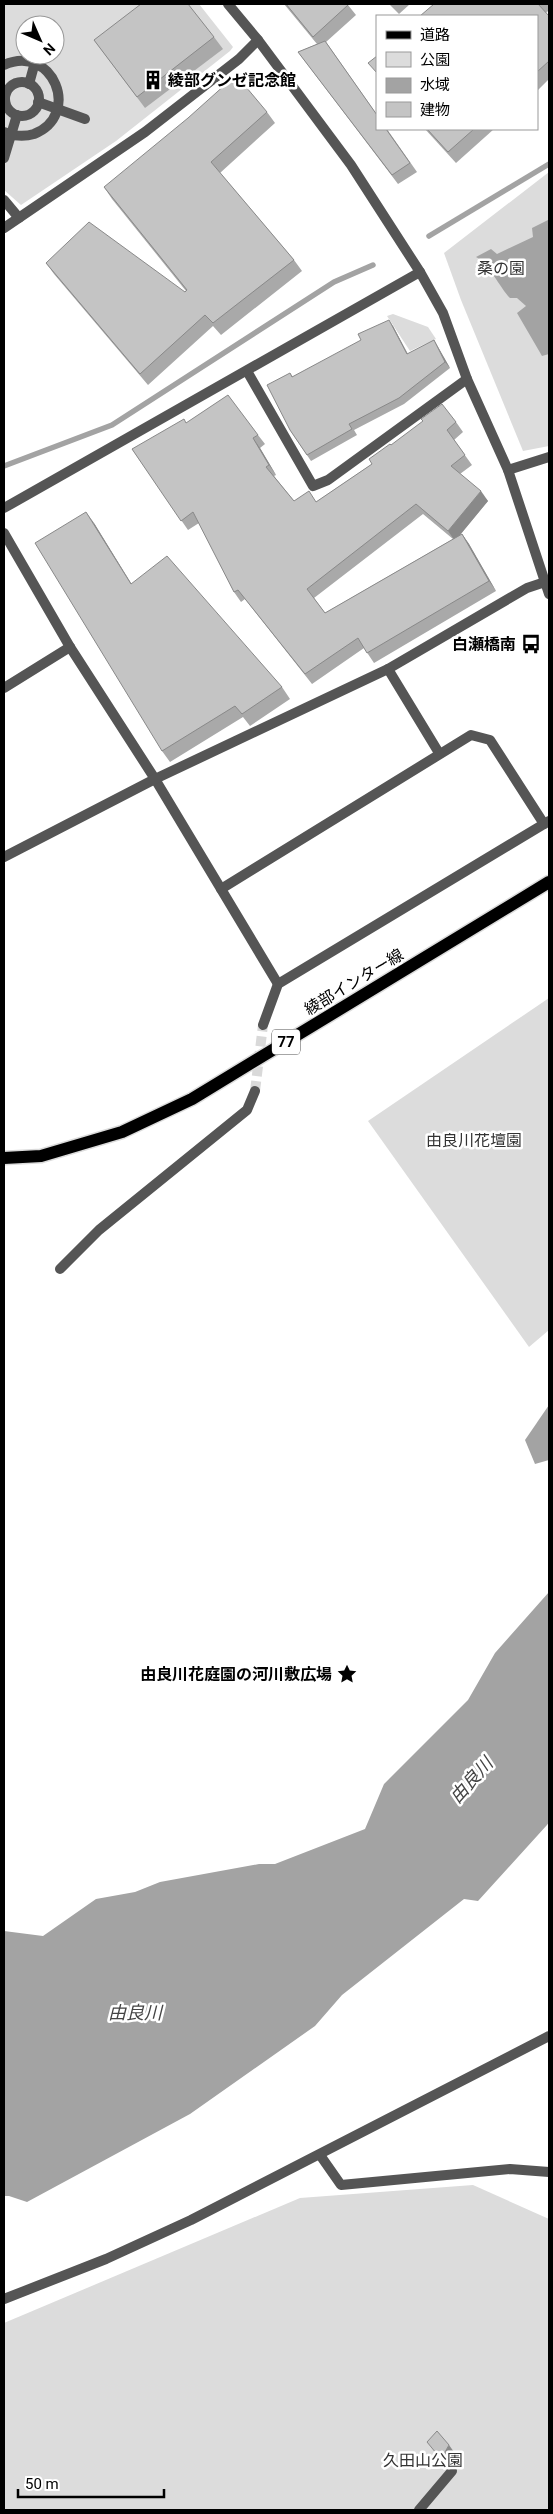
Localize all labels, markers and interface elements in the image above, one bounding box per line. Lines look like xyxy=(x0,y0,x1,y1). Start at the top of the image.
north arrow xyxy=(15,15,65,65)
legend xyxy=(376,15,538,130)
text: 道路 xyxy=(420,26,450,44)
text: N xyxy=(40,40,58,58)
text: 公園 xyxy=(420,51,450,69)
building icon: 綾部グンゼ記念館 xyxy=(142,69,164,91)
place label: 綾部グンゼ記念館 xyxy=(168,71,296,90)
text: 水域 xyxy=(420,76,450,94)
text: 建物 xyxy=(420,101,450,119)
park label: 桑の園 xyxy=(477,259,525,278)
bus stop icon: 白瀬橋南 xyxy=(520,633,542,655)
place label: 白瀬橋南 xyxy=(452,635,516,654)
street label: 綾部インター線 xyxy=(301,945,407,1019)
road number: 77 xyxy=(272,1030,300,1054)
park label: 由良川花壇園 xyxy=(426,1131,522,1150)
place icon: 由良川花庭園の河川敷広場 xyxy=(336,1663,358,1685)
place label: 由良川花庭園の河川敷広場 xyxy=(140,1665,332,1684)
water label: 由良川 xyxy=(445,1751,498,1807)
water label: 由良川 xyxy=(108,2002,164,2023)
park label: 久田山公園 xyxy=(383,2451,463,2470)
scale bar xyxy=(18,2466,164,2498)
text: 50 m xyxy=(25,2475,59,2493)

